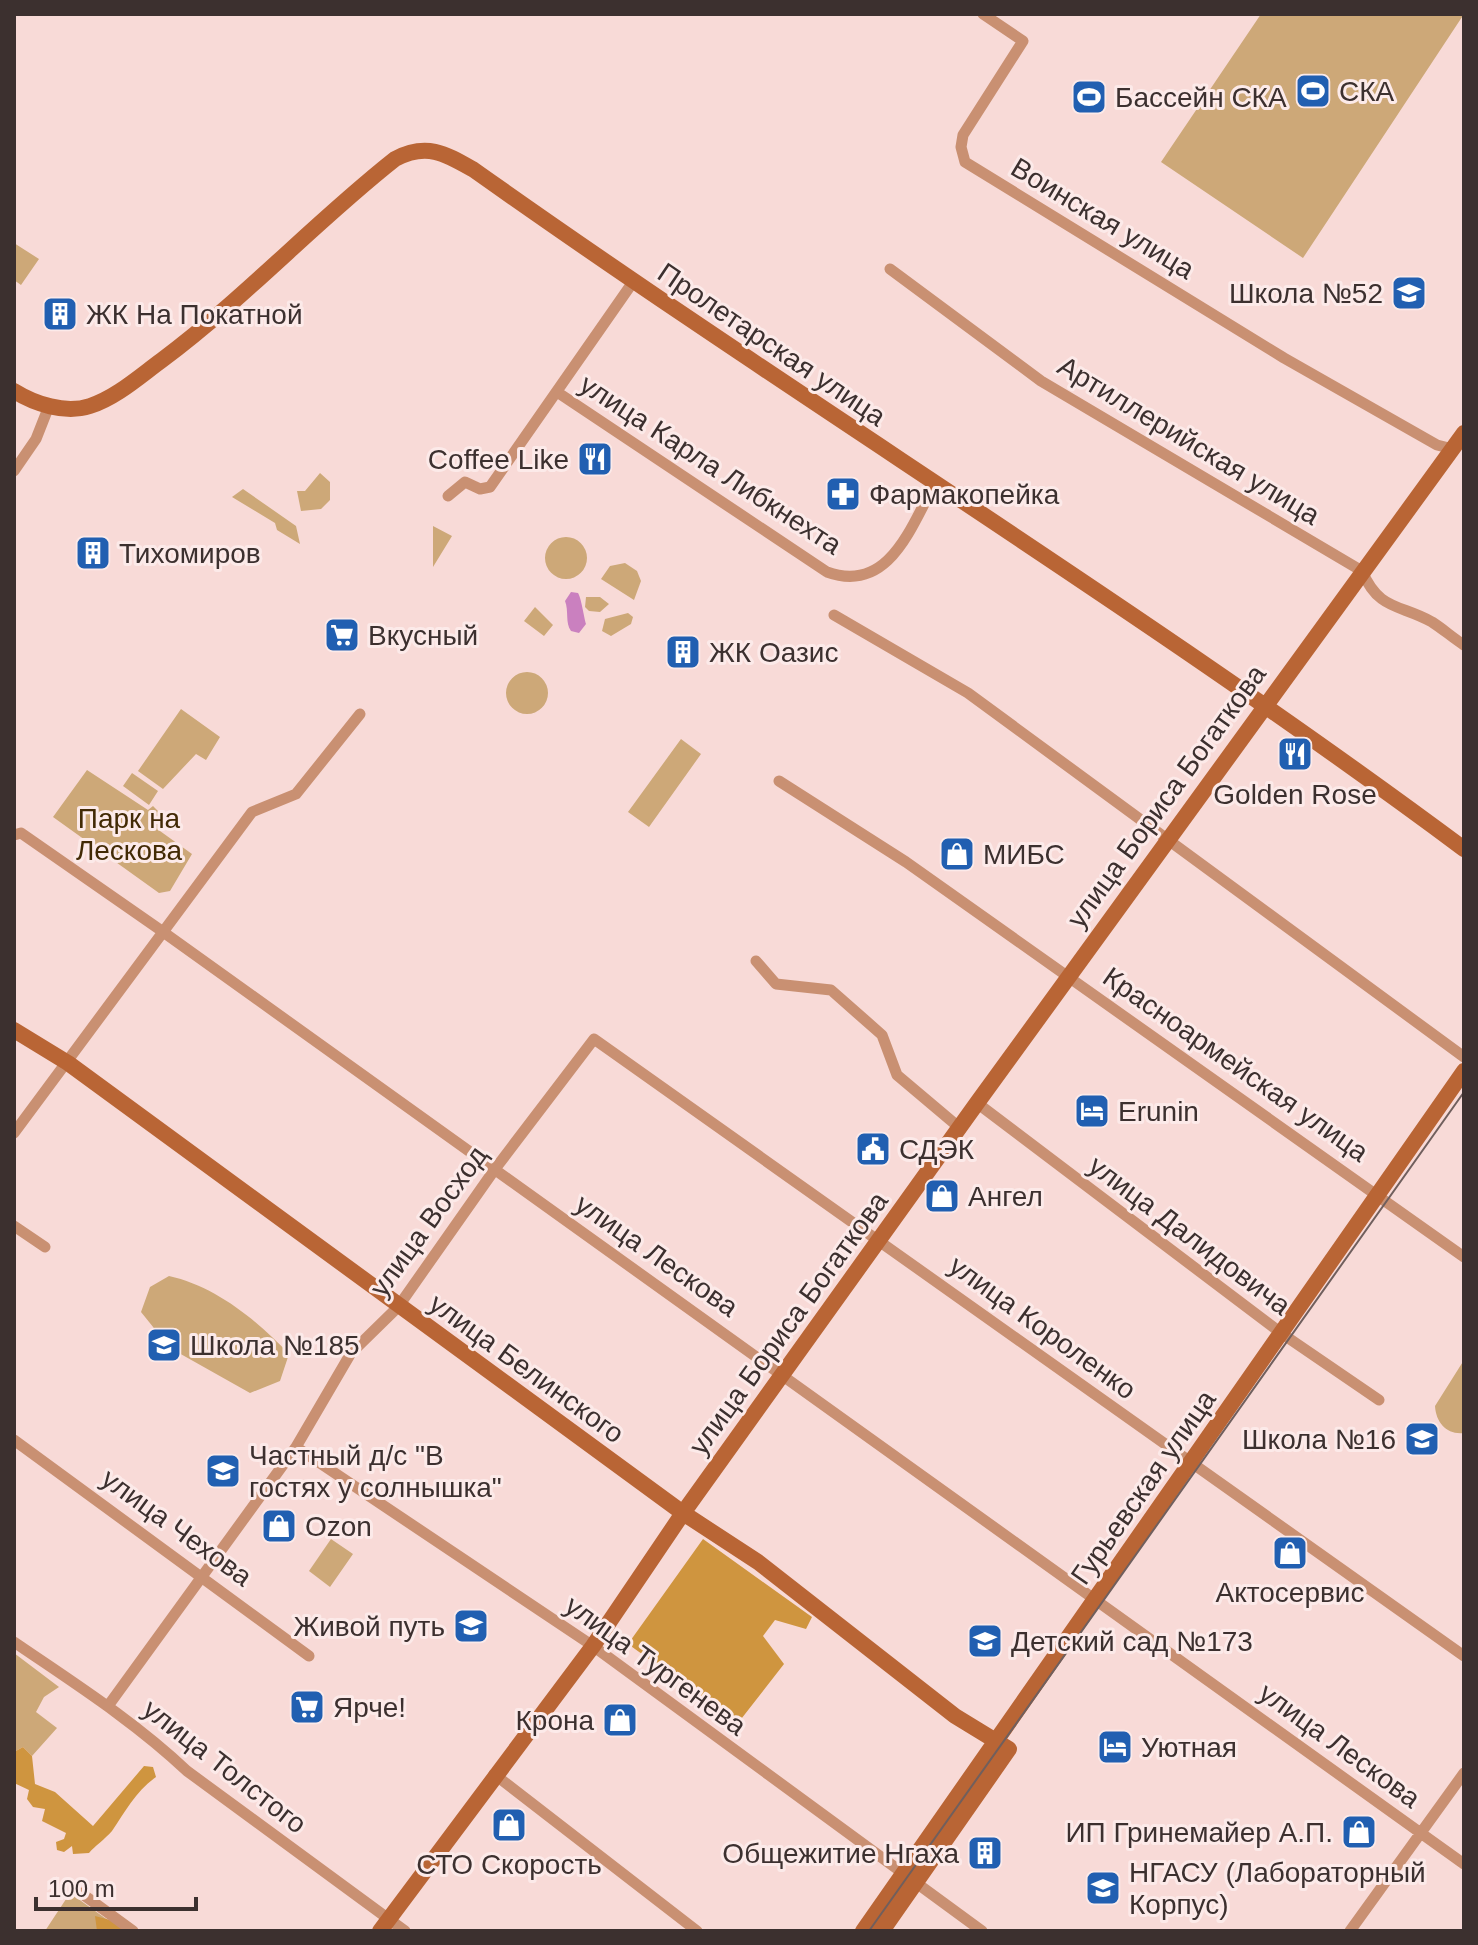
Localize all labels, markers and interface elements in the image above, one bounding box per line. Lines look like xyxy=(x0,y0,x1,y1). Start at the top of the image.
sports icon: СКА xyxy=(1294,72,1332,110)
place label: СКА xyxy=(1339,76,1395,107)
sports icon: Бассейн СКА xyxy=(1070,78,1108,116)
place label: Бассейн СКА xyxy=(1115,82,1287,113)
street label: Воинская улица xyxy=(1006,152,1200,285)
street label: Пролетарская улица xyxy=(652,257,892,432)
school or university icon: Школа №52 xyxy=(1390,274,1428,312)
place label: Школа №52 xyxy=(1229,278,1383,309)
building icon: ЖК На Покатной xyxy=(41,295,79,333)
place label: ЖК На Покатной xyxy=(86,299,303,330)
street label: Артиллерийская улица xyxy=(1052,350,1325,531)
street label: улица Карла Либкнехта xyxy=(574,368,848,561)
restaurant icon: Coffee Like xyxy=(576,440,614,478)
place label: Coffee Like xyxy=(428,444,569,475)
pharmacy icon: Фармакопейка xyxy=(824,475,862,513)
place label: Фармакопейка xyxy=(869,479,1060,510)
building icon: Тихомиров xyxy=(74,534,112,572)
place label: Тихомиров xyxy=(119,538,261,569)
supermarket icon: Вкусный xyxy=(323,616,361,654)
place label: Вкусный xyxy=(368,620,478,651)
building icon: ЖК Оазис xyxy=(664,633,702,671)
place label: ЖК Оазис xyxy=(709,637,838,668)
street label: улица Бориса Богаткова xyxy=(1061,659,1272,934)
restaurant icon: Golden Rose xyxy=(1276,735,1314,773)
place label: Golden Rose xyxy=(1213,779,1377,810)
park label: Парк на Лескова xyxy=(76,803,183,866)
shop icon: МИБС xyxy=(938,835,976,873)
place label: МИБС xyxy=(983,839,1065,870)
street label: Красноармейская улица xyxy=(1097,961,1375,1168)
hotel icon: Erunin xyxy=(1073,1092,1111,1130)
place label: Erunin xyxy=(1118,1096,1199,1127)
public building icon: СДЭК xyxy=(854,1130,892,1168)
place label: СДЭК xyxy=(899,1134,975,1165)
street label: улица Восход xyxy=(364,1140,493,1302)
street label: улица Далидовича xyxy=(1083,1150,1297,1321)
shop icon: Ангел xyxy=(923,1177,961,1215)
place label: Ангел xyxy=(968,1181,1043,1212)
street label: улица Бориса Богаткова xyxy=(683,1186,894,1461)
street label: улица Лескова xyxy=(570,1188,744,1323)
street label: улица Короленко xyxy=(944,1249,1142,1405)
street label: улица Белинского xyxy=(424,1288,630,1449)
school or university icon: Школа №185 xyxy=(145,1326,183,1364)
place label: Школа №185 xyxy=(190,1330,360,1361)
street label: Гурьевская улица xyxy=(1065,1384,1222,1590)
school or university icon: Школа №16 xyxy=(1403,1420,1441,1458)
place label: Школа №16 xyxy=(1242,1424,1396,1455)
place label: Частный д/c "В гостях у солнышка" xyxy=(249,1440,502,1503)
school or university icon: Частный д/c "В гостях у солнышка" xyxy=(204,1452,242,1490)
street label: улица Чехова xyxy=(96,1463,258,1592)
shop icon: Ozon xyxy=(260,1507,298,1545)
place label: Ozon xyxy=(305,1511,372,1542)
shop icon: Актосервис xyxy=(1271,1534,1309,1572)
place label: Актосервис xyxy=(1216,1577,1364,1608)
street label: улица Тургенева xyxy=(559,1589,752,1742)
school or university icon: Живой путь xyxy=(452,1607,490,1645)
place label: Живой путь xyxy=(293,1611,445,1642)
school or university icon: Детский сад №173 xyxy=(966,1622,1004,1660)
place label: Детский сад №173 xyxy=(1011,1626,1253,1657)
street label: улица Лескова xyxy=(1253,1677,1426,1814)
supermarket icon: Ярче! xyxy=(288,1688,326,1726)
place label: Ярче! xyxy=(333,1692,406,1723)
street label: улица Толстого xyxy=(137,1693,312,1840)
shop icon: Крона xyxy=(601,1701,639,1739)
place label: Крона xyxy=(516,1705,594,1736)
hotel icon: Уютная xyxy=(1096,1728,1134,1766)
place label: Уютная xyxy=(1141,1732,1237,1763)
shop icon: СТО Скорость xyxy=(490,1806,528,1844)
shop icon: ИП Гринемайер А.П. xyxy=(1340,1813,1378,1851)
place label: ИП Гринемайер А.П. xyxy=(1065,1817,1333,1848)
building icon: Общежитие Нгаха xyxy=(966,1834,1004,1872)
place label: Общежитие Нгаха xyxy=(722,1838,959,1869)
place label: СТО Скорость xyxy=(416,1849,602,1880)
place label: НГАСУ (Лабораторный Корпус) xyxy=(1129,1857,1426,1920)
scale bar xyxy=(36,1861,196,1911)
school or university icon: НГАСУ (Лабораторный Корпус) xyxy=(1084,1869,1122,1907)
text: 100 m xyxy=(48,1875,115,1902)

